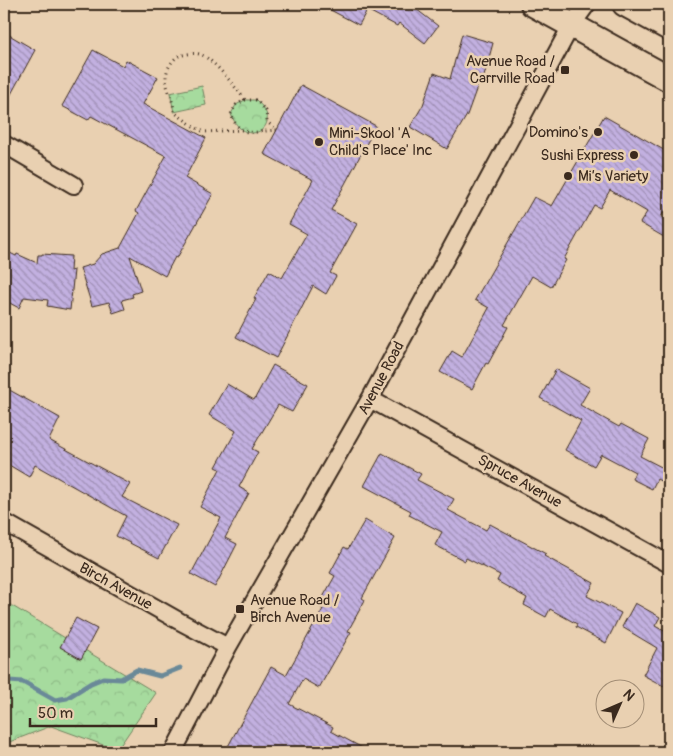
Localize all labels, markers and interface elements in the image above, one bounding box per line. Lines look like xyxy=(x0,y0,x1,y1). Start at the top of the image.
place label: Avenue Road / Carrville Road xyxy=(466,52,555,88)
marker: Avenue Road / Carrville Road xyxy=(559,64,571,76)
place label: Domino's xyxy=(529,123,588,142)
place label: Mini-Skool 'A Child's Place' Inc xyxy=(329,124,433,160)
marker: Domino's xyxy=(592,126,604,138)
marker: Mini-Skool 'A Child's Place' Inc xyxy=(313,136,325,148)
place label: Sushi Express xyxy=(540,146,624,165)
marker: Sushi Express xyxy=(628,149,640,161)
place label: Mi’s Variety xyxy=(578,167,649,186)
marker: Mi’s Variety xyxy=(562,170,574,182)
street label: Avenue Road xyxy=(354,338,409,418)
street label: Spruce Avenue xyxy=(474,451,566,513)
street label: Birch Avenue xyxy=(76,559,156,615)
place label: Avenue Road / Birch Avenue xyxy=(250,591,339,627)
marker: Avenue Road / Birch Avenue xyxy=(234,603,246,615)
north arrow xyxy=(596,678,646,728)
text: N xyxy=(619,686,638,705)
scale bar xyxy=(30,696,156,728)
text: 50 m xyxy=(38,704,73,723)

